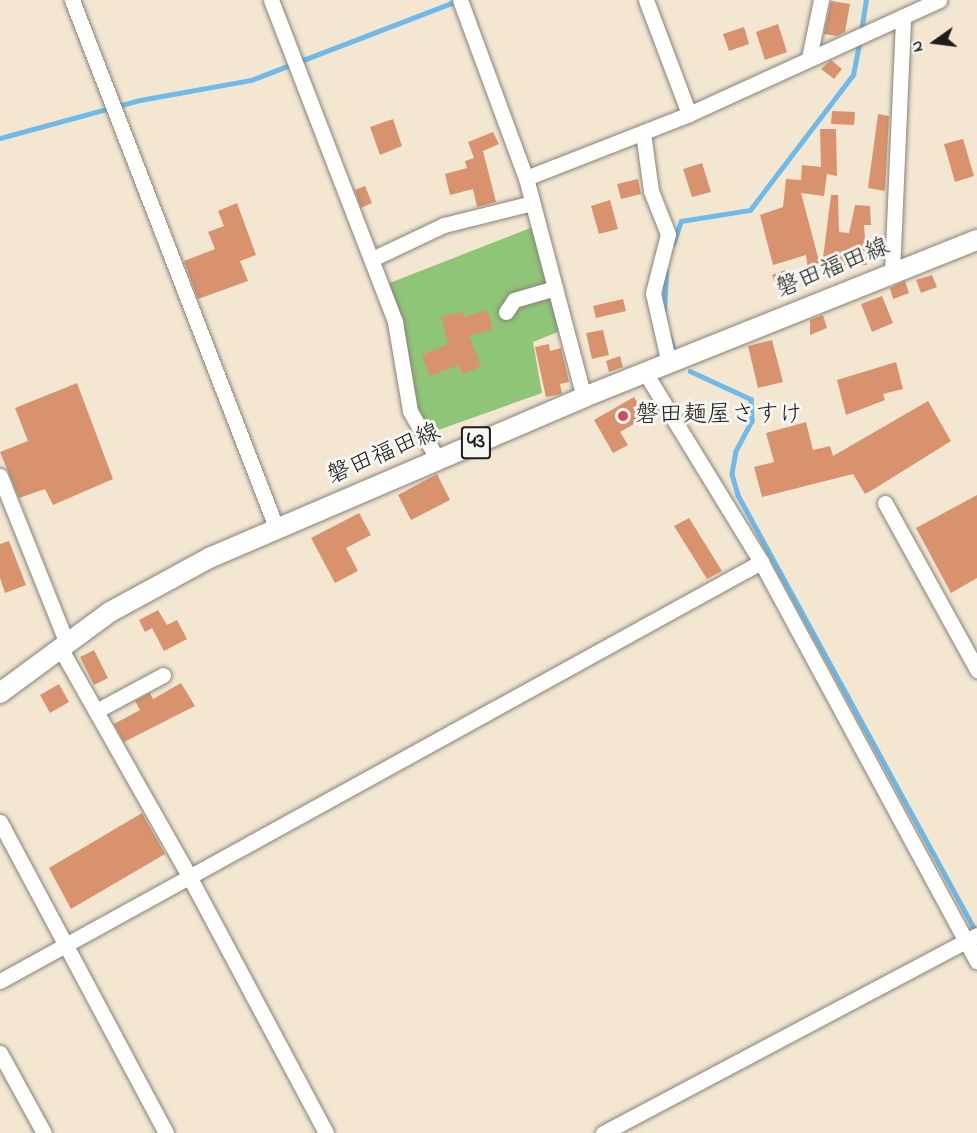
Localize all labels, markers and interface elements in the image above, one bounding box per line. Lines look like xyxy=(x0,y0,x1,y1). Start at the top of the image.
north arrow xyxy=(905,12,965,72)
text: N xyxy=(905,38,930,55)
street label: 磐田福田線 xyxy=(772,233,894,305)
place label: 磐田麺屋さすけ xyxy=(635,402,803,430)
marker: 磐田麺屋さすけ xyxy=(616,409,630,423)
street label: 磐田福田線 xyxy=(323,418,445,492)
road number: 43 xyxy=(460,424,492,462)

